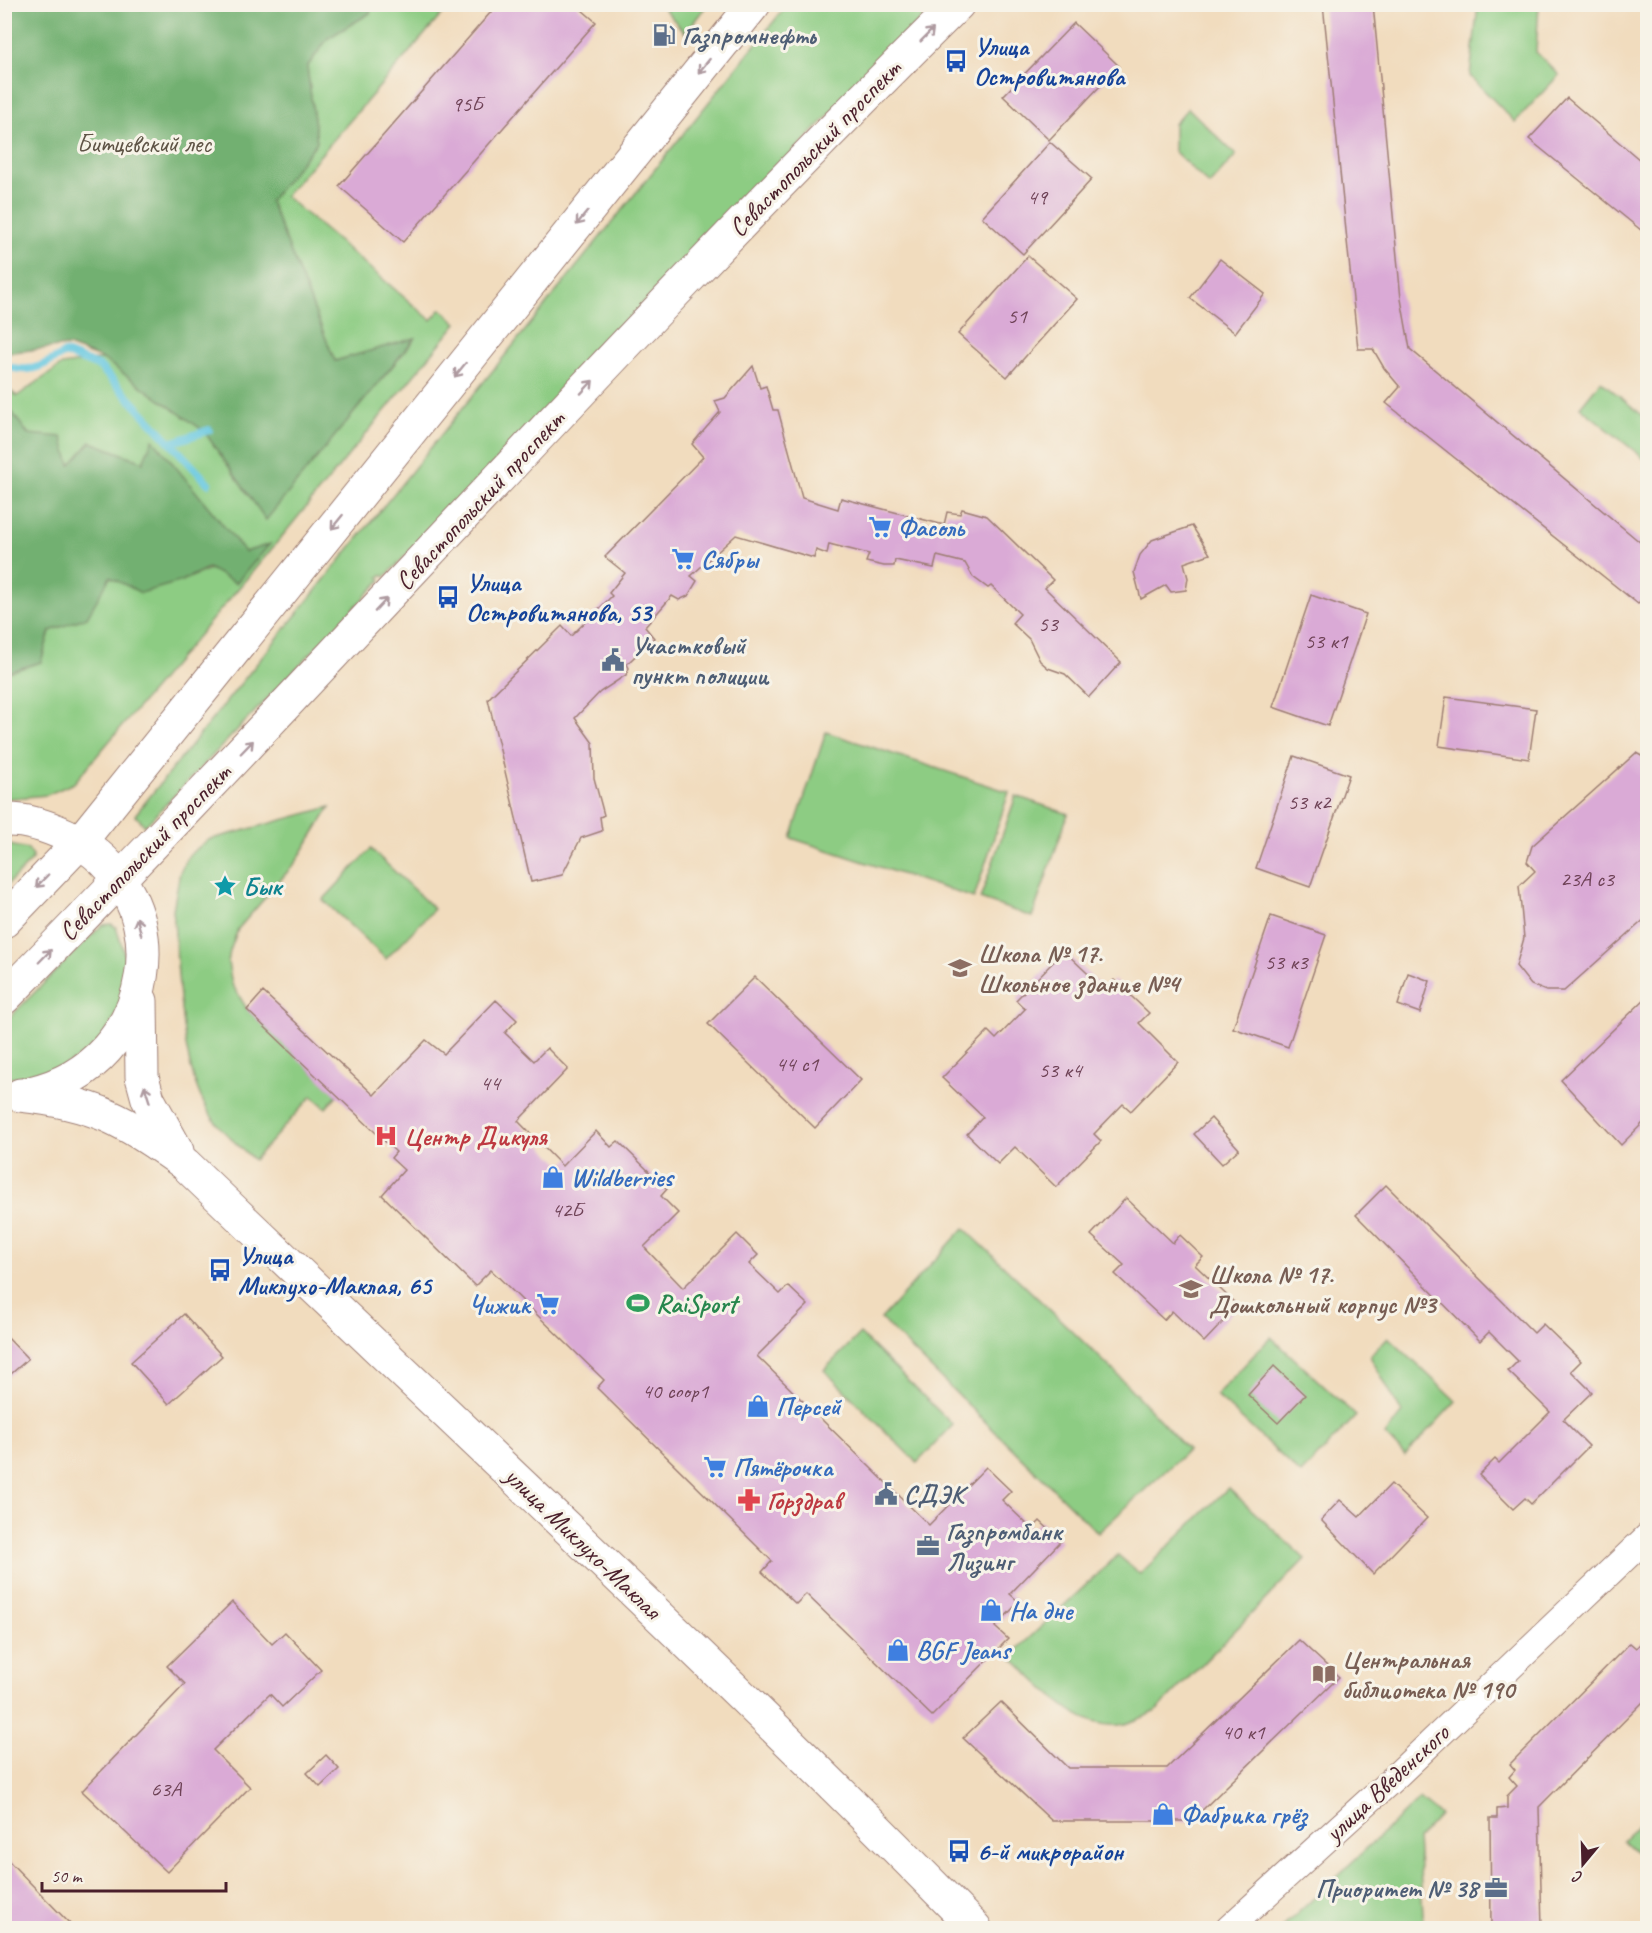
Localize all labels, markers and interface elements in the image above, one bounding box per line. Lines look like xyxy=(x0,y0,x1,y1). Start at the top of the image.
place label: Газпромнефть xyxy=(682,19,818,52)
fuel station icon: Газпромнефть xyxy=(651,22,677,48)
one-way arrow xyxy=(919,28,934,42)
place label: Улица Островитянова xyxy=(974,30,1126,93)
bus stop icon: Улица Островитянова xyxy=(943,48,969,74)
street label: Севастопольский проспект xyxy=(722,51,909,244)
one-way arrow xyxy=(698,58,711,74)
house number: 95Б xyxy=(452,90,486,118)
park label: Битцевский лес xyxy=(77,127,212,160)
house number: 49 xyxy=(1027,183,1049,211)
one-way arrow xyxy=(575,210,588,226)
house number: 51 xyxy=(1007,302,1028,330)
one-way arrow xyxy=(453,362,466,378)
one-way arrow xyxy=(580,379,594,394)
street label: Севастопольский проспект xyxy=(388,402,573,597)
place label: Фасоль xyxy=(898,511,966,544)
one-way arrow xyxy=(331,514,344,530)
supermarket icon: Фасоль xyxy=(867,514,893,540)
place label: Сябры xyxy=(701,543,761,576)
supermarket icon: Сябры xyxy=(670,546,696,572)
place label: Улица Островитянова, 53 xyxy=(466,566,653,629)
bus stop icon: Улица Островитянова, 53 xyxy=(435,584,461,610)
one-way arrow xyxy=(374,597,388,612)
house number: 53 xyxy=(1038,610,1060,638)
house number: 53 к1 xyxy=(1304,627,1349,655)
place label: Участковый пункт полиции xyxy=(631,629,770,692)
public building icon: Участковый пункт полиции xyxy=(600,647,626,673)
one-way arrow xyxy=(240,739,255,754)
street label: Севастопольский проспект xyxy=(52,755,239,948)
house number: 53 к2 xyxy=(1287,788,1333,816)
house number: 23А с3 xyxy=(1560,865,1616,893)
place label: Бык xyxy=(243,870,284,903)
place icon: Бык xyxy=(212,873,238,899)
one-way arrow xyxy=(35,874,49,889)
one-way arrow xyxy=(132,917,144,936)
place label: Школа № 17. Школьное здание №4 xyxy=(978,937,1182,1000)
one-way arrow xyxy=(38,948,53,963)
house number: 53 к3 xyxy=(1264,948,1310,976)
school or university icon: Школа № 17. Школьное здание №4 xyxy=(947,955,973,981)
house number: 44 с1 xyxy=(776,1050,820,1078)
house number: 53 к4 xyxy=(1038,1056,1084,1084)
house number: 44 xyxy=(480,1069,502,1097)
one-way arrow xyxy=(141,1085,152,1104)
place label: Центр Дикуля xyxy=(404,1120,548,1153)
hospital icon: Центр Дикуля xyxy=(373,1123,399,1149)
place label: Wildberries xyxy=(571,1161,675,1194)
shop icon: Wildberries xyxy=(540,1164,566,1190)
house number: 42Б xyxy=(552,1196,586,1224)
place label: Улица Миклухо-Маклая, 65 xyxy=(238,1239,434,1302)
bus stop icon: Улица Миклухо-Маклая, 65 xyxy=(207,1257,233,1283)
place label: Школа № 17. Дошкольный корпус №3 xyxy=(1209,1258,1438,1321)
school or university icon: Школа № 17. Дошкольный корпус №3 xyxy=(1178,1276,1204,1302)
place label: RaiSport xyxy=(656,1287,741,1320)
place label: Чижик xyxy=(468,1288,532,1321)
sports icon: RaiSport xyxy=(625,1290,651,1316)
supermarket icon: Чижик xyxy=(535,1291,561,1317)
house number: 40 соор1 xyxy=(642,1377,709,1405)
place label: Персей xyxy=(776,1390,843,1423)
shop icon: Персей xyxy=(745,1393,771,1419)
place label: Пятёрочка xyxy=(733,1451,834,1484)
supermarket icon: Пятёрочка xyxy=(702,1454,728,1480)
street label: улица Миклухо-Маклая xyxy=(496,1458,670,1628)
place label: СДЭК xyxy=(904,1478,969,1511)
public building icon: СДЭК xyxy=(873,1481,899,1507)
place label: Горздрав xyxy=(767,1484,846,1517)
pharmacy icon: Горздрав xyxy=(736,1487,762,1513)
place label: Газпромбанк Лизинг xyxy=(946,1515,1064,1578)
office icon: Газпромбанк Лизинг xyxy=(915,1533,941,1559)
place label: На дне xyxy=(1009,1594,1074,1627)
shop icon: На дне xyxy=(978,1597,1004,1623)
place label: BGF Jeans xyxy=(916,1634,1013,1667)
shop icon: BGF Jeans xyxy=(885,1637,911,1663)
place label: Центральная библиотека № 190 xyxy=(1342,1643,1516,1706)
library icon: Центральная библиотека № 190 xyxy=(1311,1661,1337,1687)
street label: улица Введенского xyxy=(1316,1716,1458,1850)
house number: 40 к1 xyxy=(1221,1718,1266,1746)
house number: 63А xyxy=(151,1775,182,1803)
place label: Фабрика грёз xyxy=(1181,1798,1310,1831)
shop icon: Фабрика грёз xyxy=(1150,1801,1176,1827)
north arrow xyxy=(1553,1834,1613,1894)
place label: 6-й микрорайон xyxy=(977,1835,1125,1868)
bus stop icon: 6-й микрорайон xyxy=(946,1838,972,1864)
scale bar xyxy=(42,1855,226,1893)
text: 50 m xyxy=(51,1865,84,1887)
text: С xyxy=(1569,1866,1585,1888)
place label: Приоритет № 38 xyxy=(1316,1872,1481,1905)
office icon: Приоритет № 38 xyxy=(1483,1875,1509,1901)

